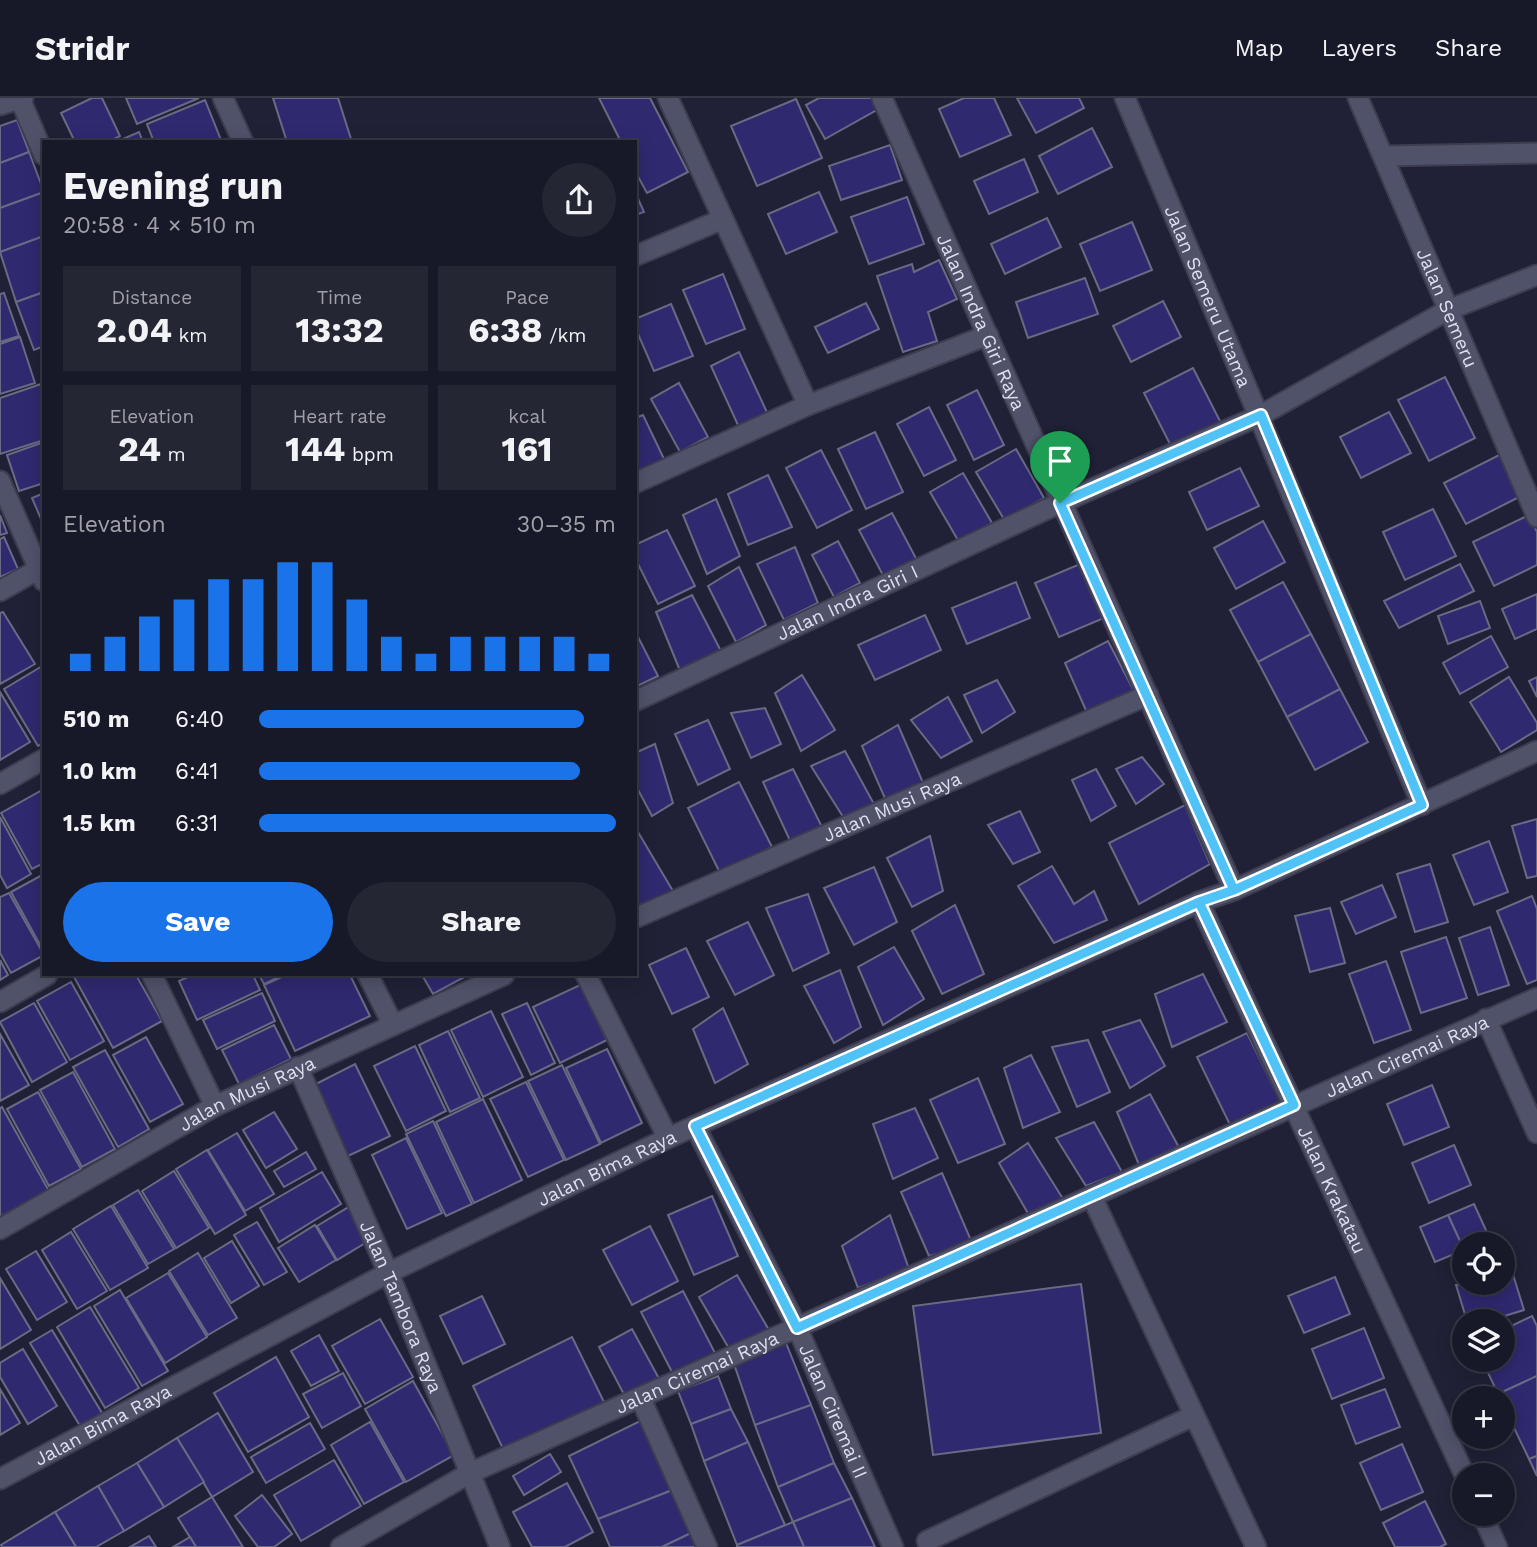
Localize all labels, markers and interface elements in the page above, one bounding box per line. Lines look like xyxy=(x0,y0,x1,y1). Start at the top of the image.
text: Stridr xyxy=(35,29,129,68)
text: Map xyxy=(1235,34,1283,62)
text: Layers xyxy=(1321,34,1397,62)
text: Share xyxy=(1435,34,1502,62)
button: share xyxy=(542,163,616,237)
text: Evening run xyxy=(63,164,283,208)
street label: Jalan Semeru Utama xyxy=(1159,202,1256,391)
text: 20:58 · 4 × 510 m xyxy=(63,212,256,239)
street label: Jalan Indra Giri Raya xyxy=(932,230,1030,414)
street label: Jalan Semeru xyxy=(1411,245,1483,371)
text: Distance xyxy=(111,286,192,309)
text: Time xyxy=(317,286,362,309)
text: Pace xyxy=(505,286,549,309)
text: 2.04 xyxy=(96,309,172,351)
text: 13:32 xyxy=(295,309,384,351)
text: 6:38 xyxy=(468,309,543,351)
text: km xyxy=(172,324,207,347)
text: /km xyxy=(543,324,586,347)
text: Elevation xyxy=(109,405,194,428)
text: Heart rate xyxy=(293,405,386,428)
text: kcal xyxy=(508,405,546,428)
text: 24 xyxy=(118,428,161,470)
text: 144 xyxy=(285,428,345,470)
text: 161 xyxy=(502,428,553,470)
pin xyxy=(1030,431,1090,503)
icon: arrive xyxy=(1041,442,1079,480)
text: m xyxy=(161,443,186,466)
text: bpm xyxy=(345,443,394,466)
text: Elevation xyxy=(63,511,166,538)
text: 30–35 m xyxy=(517,511,616,538)
street label: Jalan Indra Giri I xyxy=(773,560,922,645)
text: 510 m xyxy=(63,706,129,733)
text: 6:40 xyxy=(175,706,224,733)
text: 1.0 km xyxy=(63,758,137,785)
text: 6:41 xyxy=(175,758,218,785)
street label: Jalan Musi Raya xyxy=(819,767,965,847)
text: 1.5 km xyxy=(63,810,136,837)
text: 6:31 xyxy=(175,810,218,837)
button: Save xyxy=(63,882,333,962)
button: Share xyxy=(347,882,616,962)
street label: Jalan Ciremai Raya xyxy=(1322,1010,1492,1103)
street label: Jalan Musi Raya xyxy=(175,1051,319,1136)
street label: Jalan Krakatau xyxy=(1292,1122,1371,1257)
street label: Jalan Bima Raya xyxy=(534,1125,680,1211)
street label: Jalan Tambora Raya xyxy=(355,1217,447,1397)
map controls xyxy=(1452,1232,1515,1526)
button: locate xyxy=(1452,1232,1515,1295)
button: layers xyxy=(1452,1309,1515,1372)
street label: Jalan Ciremai Raya xyxy=(612,1326,782,1419)
street label: Jalan Ciremai II xyxy=(794,1340,873,1482)
street label: Jalan Bima Raya xyxy=(30,1379,175,1471)
button: + xyxy=(1452,1386,1515,1449)
button: − xyxy=(1452,1463,1515,1526)

